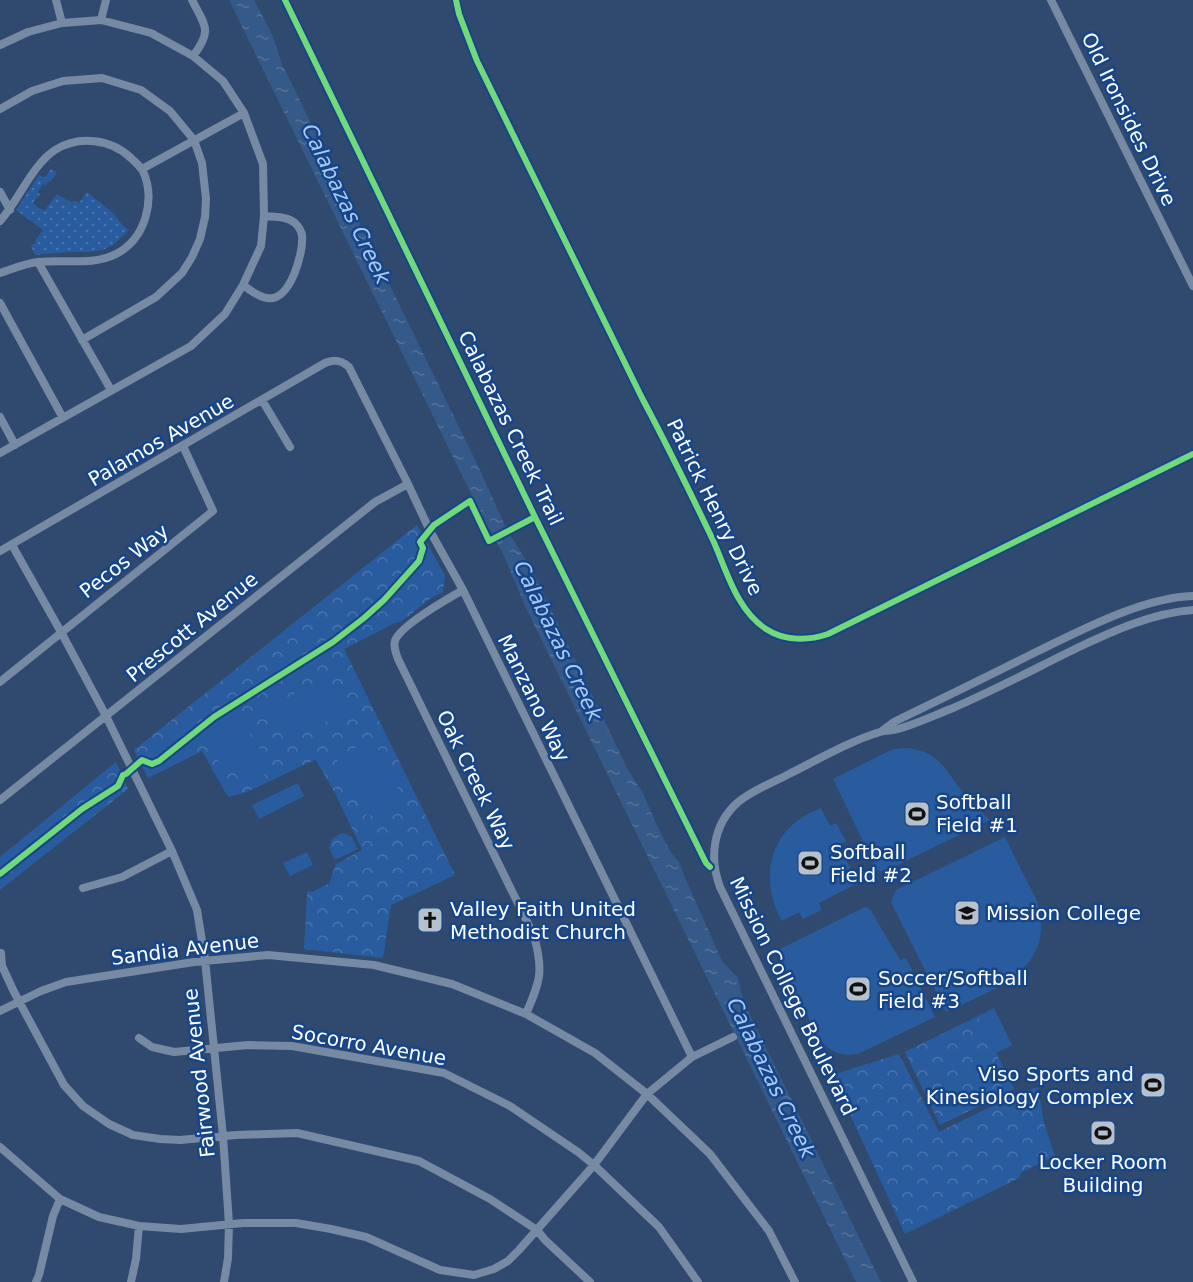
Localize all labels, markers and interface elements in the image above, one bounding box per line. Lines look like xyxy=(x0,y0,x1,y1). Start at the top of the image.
street label: Old Ironsides Drive xyxy=(1077,28,1181,210)
water label: Calabazas Creek xyxy=(297,120,396,289)
street label: Calabazas Creek Trail xyxy=(453,327,569,529)
street label: Palamos Avenue xyxy=(84,389,238,491)
street label: Patrick Henry Drive xyxy=(662,415,768,599)
street label: Pecos Way xyxy=(75,519,173,603)
water label: Calabazas Creek xyxy=(509,557,608,726)
street label: Prescott Avenue xyxy=(122,567,262,687)
street label: Manzano Way xyxy=(493,630,575,766)
street label: Oak Creek Way xyxy=(432,706,520,854)
place label: Softball Field #1 xyxy=(936,790,1018,837)
sports icon: Softball Field #1 xyxy=(902,799,932,829)
place label: Softball Field #2 xyxy=(830,840,912,887)
sports icon: Softball Field #2 xyxy=(795,848,825,878)
street label: Mission College Boulevard xyxy=(725,873,861,1119)
place label: Valley Faith United Methodist Church xyxy=(450,897,636,944)
school or university icon: Mission College xyxy=(952,898,982,928)
place label: Mission College xyxy=(986,901,1141,925)
church icon: Valley Faith United Methodist Church xyxy=(415,905,445,935)
street label: Sandia Avenue xyxy=(110,928,260,970)
place label: Soccer/Softball Field #3 xyxy=(878,966,1028,1013)
sports icon: Soccer/Softball Field #3 xyxy=(843,974,873,1004)
street label: Fairwood Avenue xyxy=(178,987,220,1159)
water label: Calabazas Creek xyxy=(722,994,821,1163)
street label: Socorro Avenue xyxy=(290,1020,448,1070)
place label: Viso Sports and Kinesiology Complex xyxy=(926,1062,1134,1109)
sports icon: Viso Sports and Kinesiology Complex xyxy=(1138,1070,1168,1100)
sports icon: Locker Room Building xyxy=(1088,1118,1118,1148)
place label: Locker Room Building xyxy=(1039,1150,1167,1197)

